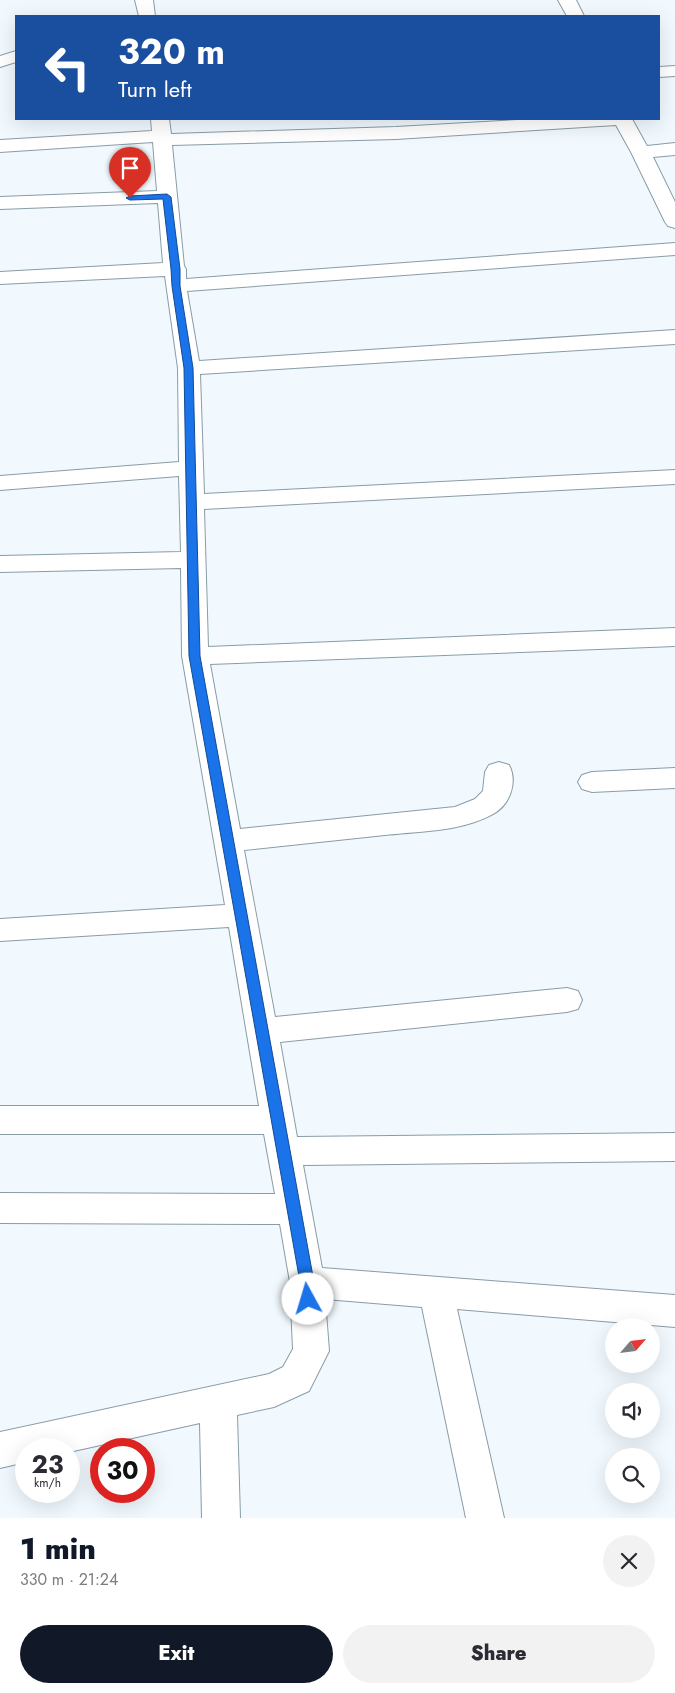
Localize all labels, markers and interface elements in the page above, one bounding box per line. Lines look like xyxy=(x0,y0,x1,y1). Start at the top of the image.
text: 320 m xyxy=(118,27,225,77)
icon: left xyxy=(35,35,100,100)
text: Turn left xyxy=(118,73,192,105)
pin xyxy=(109,147,151,198)
icon: arrive xyxy=(116,154,144,182)
position arrow xyxy=(281,1272,333,1324)
north arrow xyxy=(605,1318,660,1372)
map controls xyxy=(605,1318,660,1503)
button: sound xyxy=(605,1383,660,1438)
speed limit sign: 30 xyxy=(90,1438,155,1503)
text: 23 xyxy=(32,1446,63,1482)
button: search xyxy=(605,1448,660,1503)
text: km/h xyxy=(34,1474,61,1492)
text: 1 min xyxy=(20,1527,96,1570)
button: close xyxy=(603,1535,655,1587)
text: 330 m · 21:24 xyxy=(20,1568,118,1591)
button: Exit xyxy=(20,1625,333,1683)
button: Share xyxy=(343,1625,655,1683)

